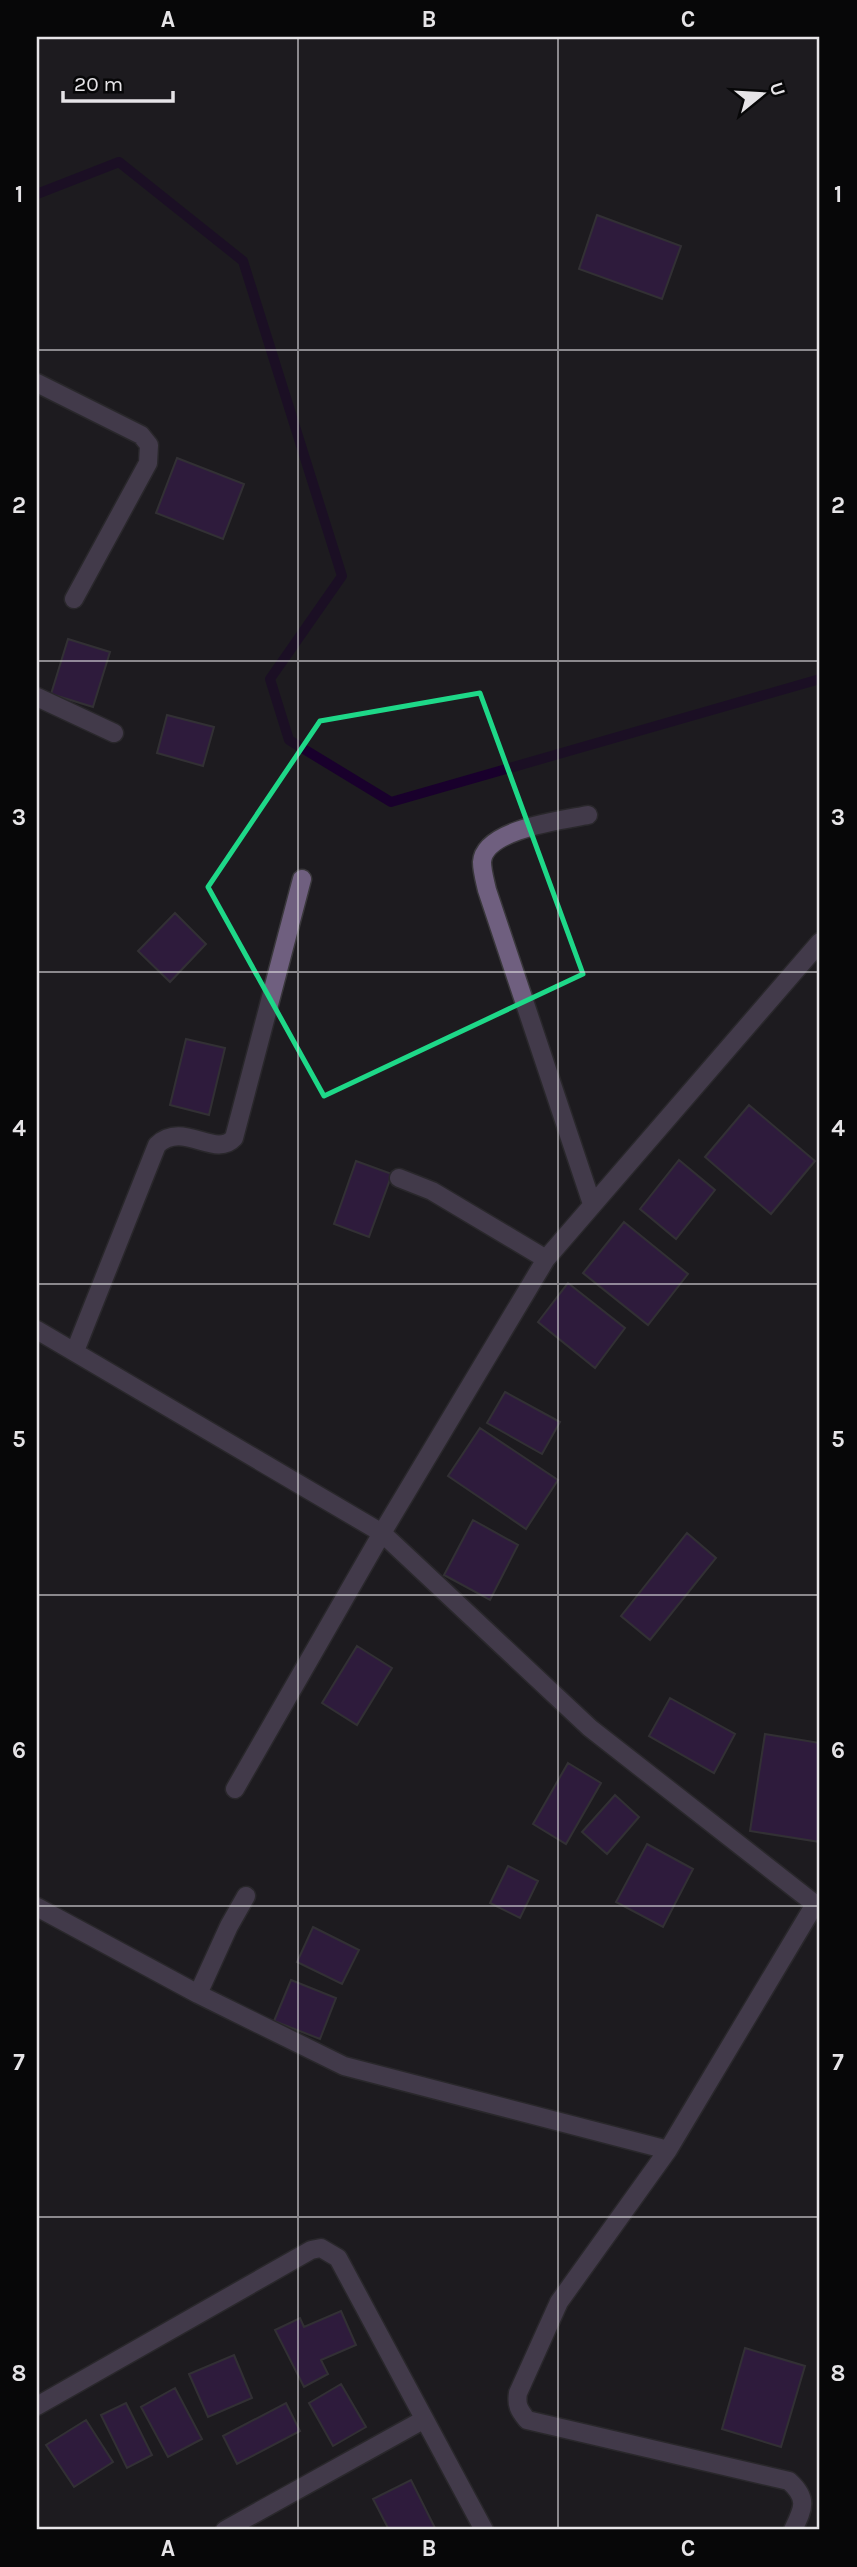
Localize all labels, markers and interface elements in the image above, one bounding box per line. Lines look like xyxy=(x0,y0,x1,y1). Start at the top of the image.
text: A xyxy=(161,6,175,33)
text: B xyxy=(422,6,436,33)
text: C xyxy=(681,6,695,33)
scale bar xyxy=(63,60,173,104)
north arrow xyxy=(728,60,798,130)
text: 20 m xyxy=(74,72,123,96)
text: U xyxy=(765,79,790,99)
text: 1 xyxy=(15,181,23,208)
text: 1 xyxy=(834,181,842,208)
text: 2 xyxy=(12,492,26,519)
text: 2 xyxy=(831,492,845,519)
text: 3 xyxy=(12,804,26,831)
text: 3 xyxy=(831,804,845,831)
text: 4 xyxy=(12,1115,26,1142)
text: 4 xyxy=(831,1115,845,1142)
text: 5 xyxy=(12,1426,26,1453)
text: 5 xyxy=(831,1426,845,1453)
text: 6 xyxy=(12,1737,26,1764)
text: 6 xyxy=(831,1737,845,1764)
text: 7 xyxy=(13,2049,25,2076)
text: 7 xyxy=(832,2049,844,2076)
text: 8 xyxy=(12,2360,26,2387)
text: 8 xyxy=(831,2360,845,2387)
text: A xyxy=(161,2535,175,2562)
text: B xyxy=(422,2535,436,2562)
text: C xyxy=(681,2535,695,2562)

